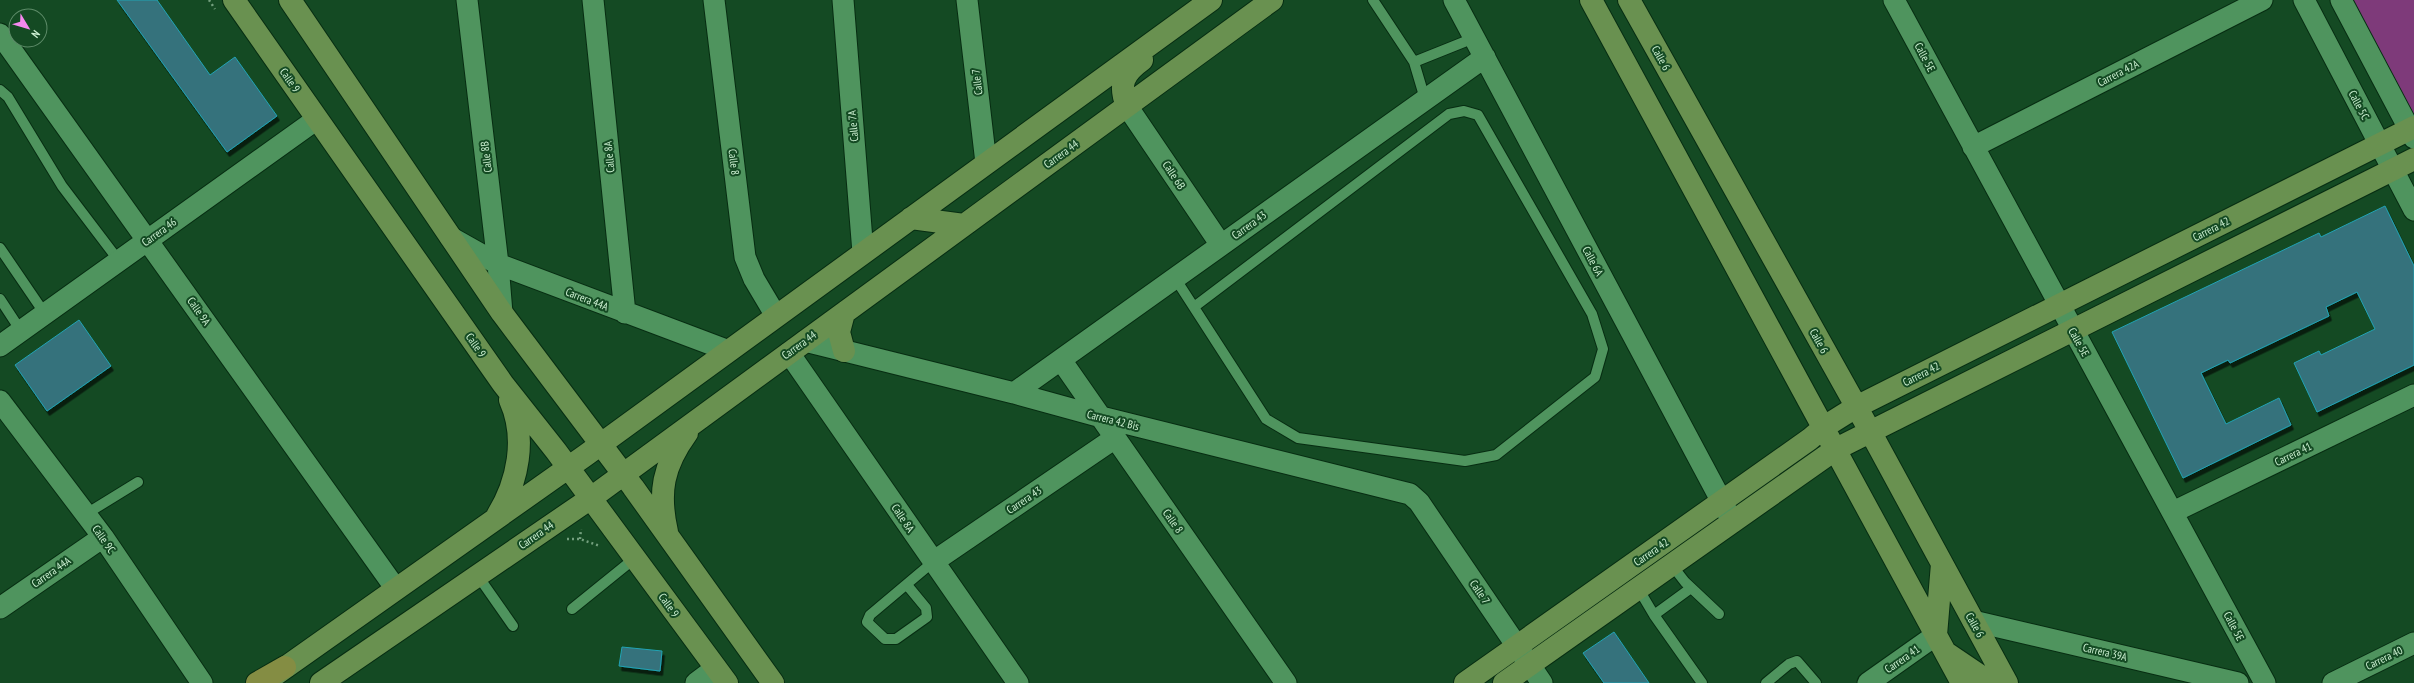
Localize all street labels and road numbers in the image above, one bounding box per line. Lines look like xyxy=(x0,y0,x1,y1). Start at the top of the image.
street label: Calle 5E xyxy=(1912,40,1939,74)
street label: Calle 6 xyxy=(1649,43,1674,73)
street label: Carrera 42A xyxy=(2095,56,2142,89)
street label: Calle 9 xyxy=(277,65,303,95)
street label: Calle 7 xyxy=(968,68,986,96)
street label: Calle 5C xyxy=(2345,88,2373,122)
street label: Calle 7A xyxy=(845,109,861,142)
street label: Carrera 44 xyxy=(1041,137,1081,171)
street label: Calle 8A xyxy=(600,140,618,173)
street label: Calle 8B xyxy=(477,141,495,173)
street label: Calle 8 xyxy=(725,148,743,176)
street label: Calle 6B xyxy=(1159,158,1189,192)
street label: Carrera 43 xyxy=(1229,208,1269,242)
street label: Carrera 42 xyxy=(2190,214,2232,244)
street label: Carrera 46 xyxy=(139,215,179,249)
street label: Calle 6A xyxy=(1579,244,1607,279)
street label: Carrera 44A xyxy=(564,284,611,314)
street label: Calle 9A xyxy=(184,294,214,329)
street label: Calle 5E xyxy=(2065,325,2093,359)
street label: Calle 6 xyxy=(1807,326,1832,356)
street label: Carrera 44 xyxy=(779,328,819,362)
street label: Calle 9 xyxy=(463,330,489,360)
street label: Carrera 42 xyxy=(1900,359,1942,389)
street label: Carrera 42 Bis xyxy=(1086,407,1141,433)
street label: Carrera 41 xyxy=(2272,439,2314,469)
street label: Carrera 43 xyxy=(1004,483,1044,517)
street label: Calle 8A xyxy=(888,501,918,536)
street label: Calle 8 xyxy=(1160,506,1186,536)
street label: Carrera 44 xyxy=(516,518,556,552)
street label: Calle 9C xyxy=(89,522,119,556)
street label: Carrera 42 xyxy=(1631,535,1671,569)
street label: Carrera 44A xyxy=(29,553,74,591)
street label: Calle 7 xyxy=(1467,577,1493,607)
street label: Calle 9 xyxy=(656,590,682,620)
street label: Calle 5E xyxy=(2221,609,2248,643)
street label: Calle 6 xyxy=(1963,610,1988,640)
street label: Carrera 39A xyxy=(2082,640,2129,664)
street label: Carrera 41 xyxy=(1882,642,1922,676)
street label: Carrera 40 xyxy=(2363,643,2405,673)

